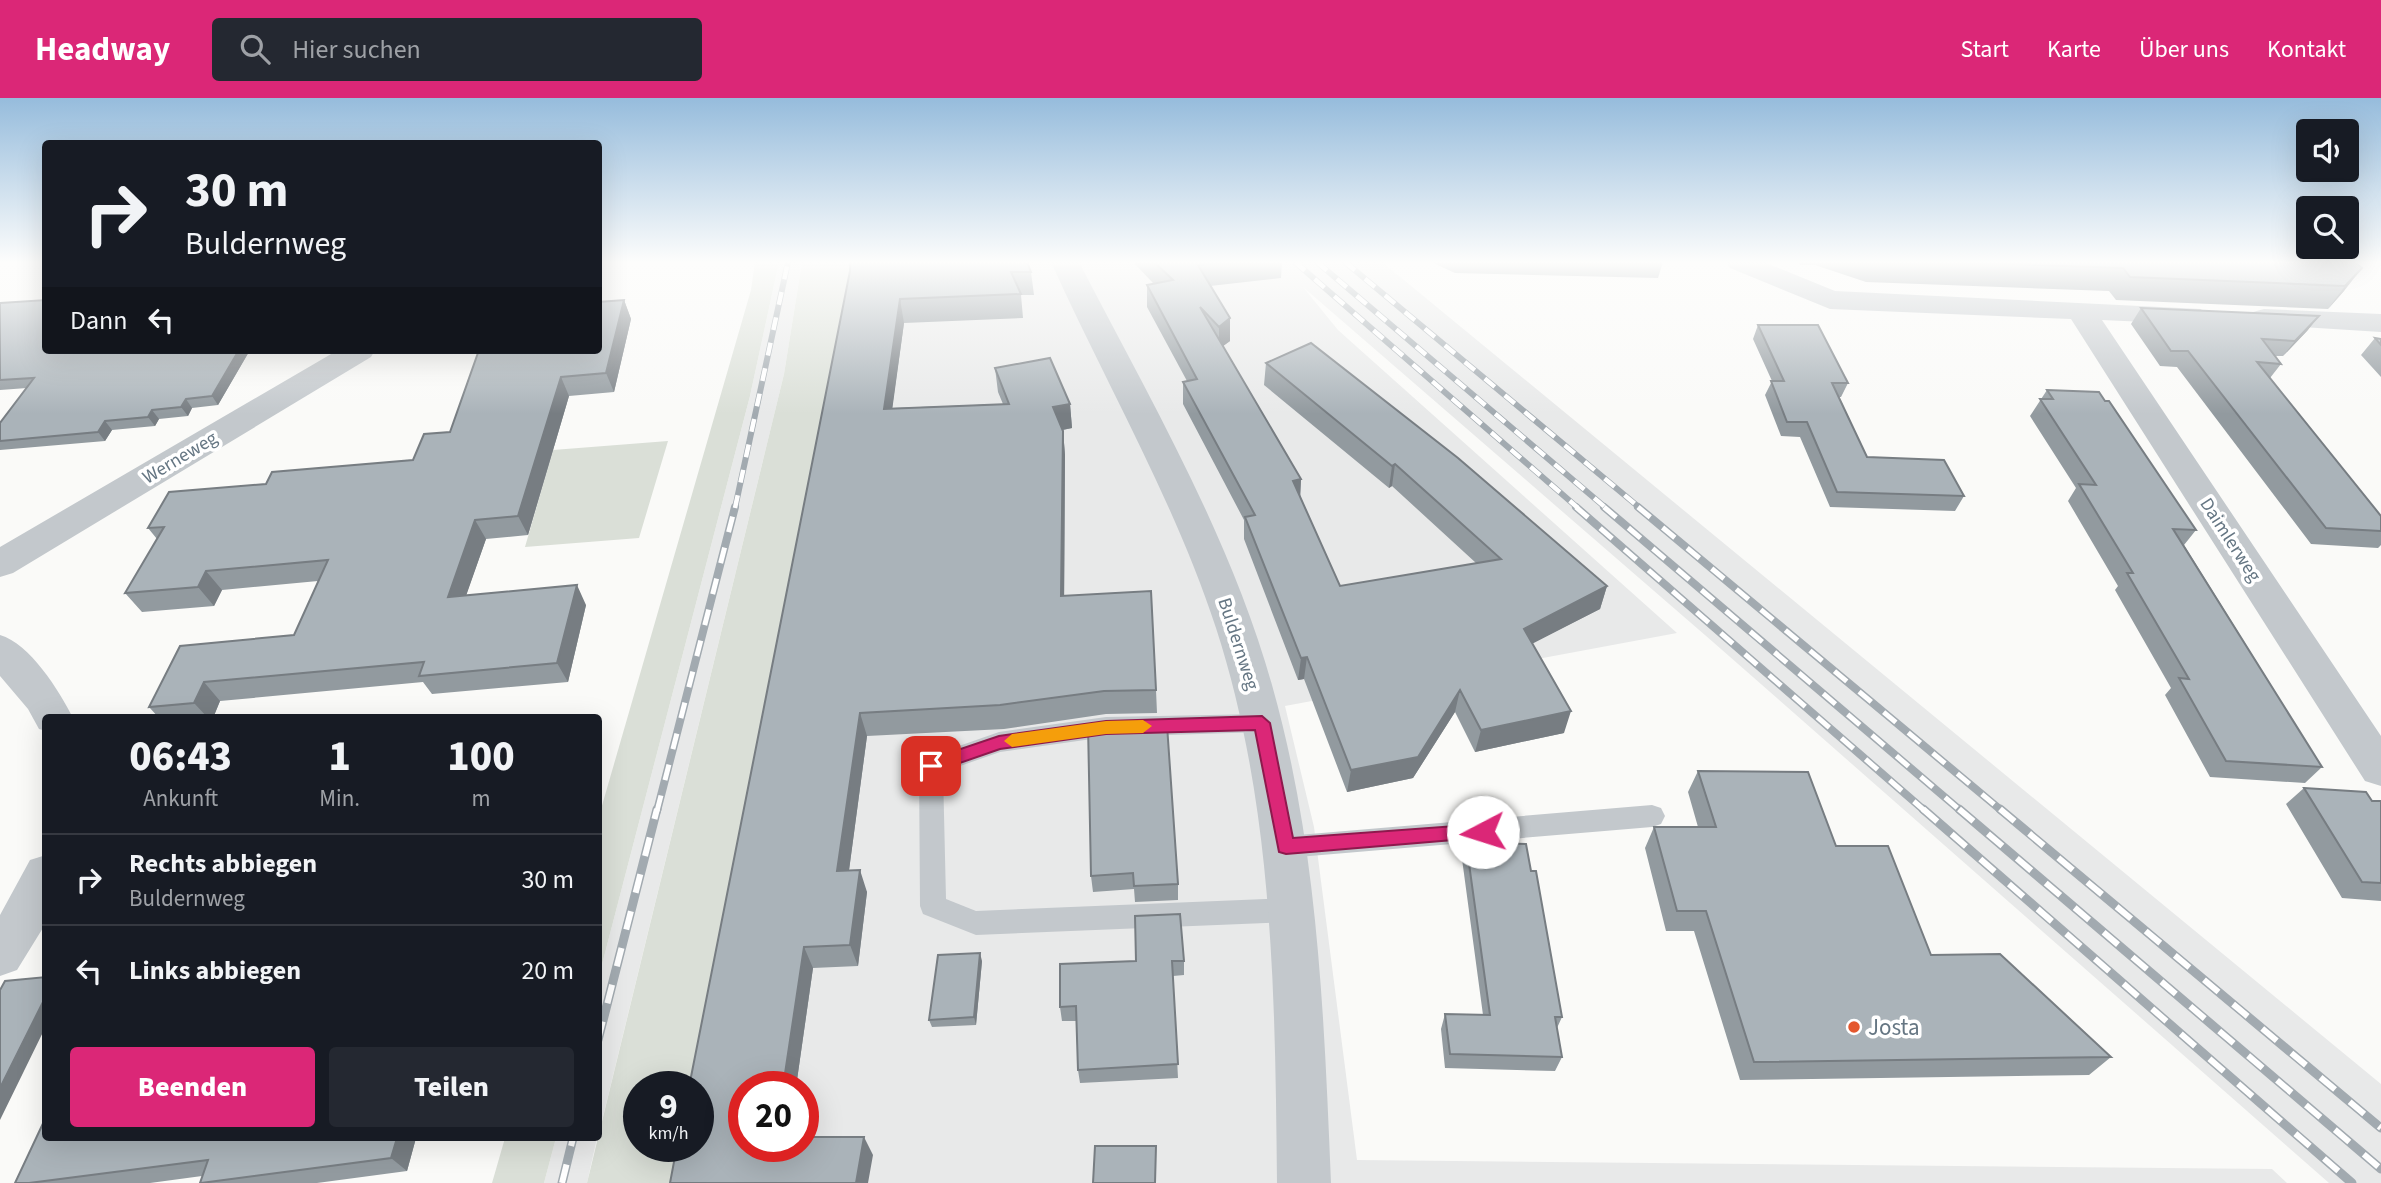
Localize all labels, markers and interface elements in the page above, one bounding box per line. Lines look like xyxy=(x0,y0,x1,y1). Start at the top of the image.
search box xyxy=(212,18,702,81)
text: Headway xyxy=(35,26,170,73)
icon: search xyxy=(236,30,274,68)
text: Hier suchen xyxy=(292,31,421,68)
text: Start xyxy=(1961,32,2009,67)
text: Karte xyxy=(2047,32,2101,67)
text: Über uns xyxy=(2139,32,2229,67)
text: Kontakt xyxy=(2267,32,2346,67)
map controls xyxy=(2296,119,2359,259)
button: sound xyxy=(2296,119,2359,182)
text: 30 m xyxy=(185,156,289,226)
icon: right xyxy=(70,168,161,259)
button: search xyxy=(2296,196,2359,259)
text: Buldernweg xyxy=(185,221,346,267)
icon: left xyxy=(142,301,180,339)
text: Dann xyxy=(70,302,128,339)
street label: Werneweg xyxy=(137,425,223,491)
street label: Daimlerweg xyxy=(2193,493,2268,588)
street label: Buldernweg xyxy=(1210,594,1266,694)
text: 06:43 xyxy=(129,727,232,787)
text: 1 xyxy=(328,727,351,787)
text: 100 xyxy=(447,727,515,787)
pin xyxy=(901,736,961,796)
icon: arrive xyxy=(912,747,950,785)
text: Ankunft xyxy=(143,782,218,815)
text: Min. xyxy=(319,782,360,815)
text: m xyxy=(471,782,491,815)
position arrow xyxy=(1446,795,1520,869)
text: Rechts abbiegen xyxy=(129,845,317,882)
icon: right xyxy=(70,861,108,899)
text: 30 m xyxy=(521,861,574,898)
text: Buldernweg xyxy=(129,882,245,915)
icon: left xyxy=(70,952,108,990)
text: Links abbiegen xyxy=(129,952,301,989)
text: 20 m xyxy=(521,952,574,989)
place label: Josta xyxy=(1868,1011,1920,1044)
marker: Josta xyxy=(1846,1019,1862,1035)
button: Beenden xyxy=(70,1047,315,1127)
button: Teilen xyxy=(329,1047,574,1127)
speed limit sign: 20 xyxy=(728,1071,819,1162)
text: 9 xyxy=(659,1082,678,1132)
text: km/h xyxy=(649,1121,688,1146)

